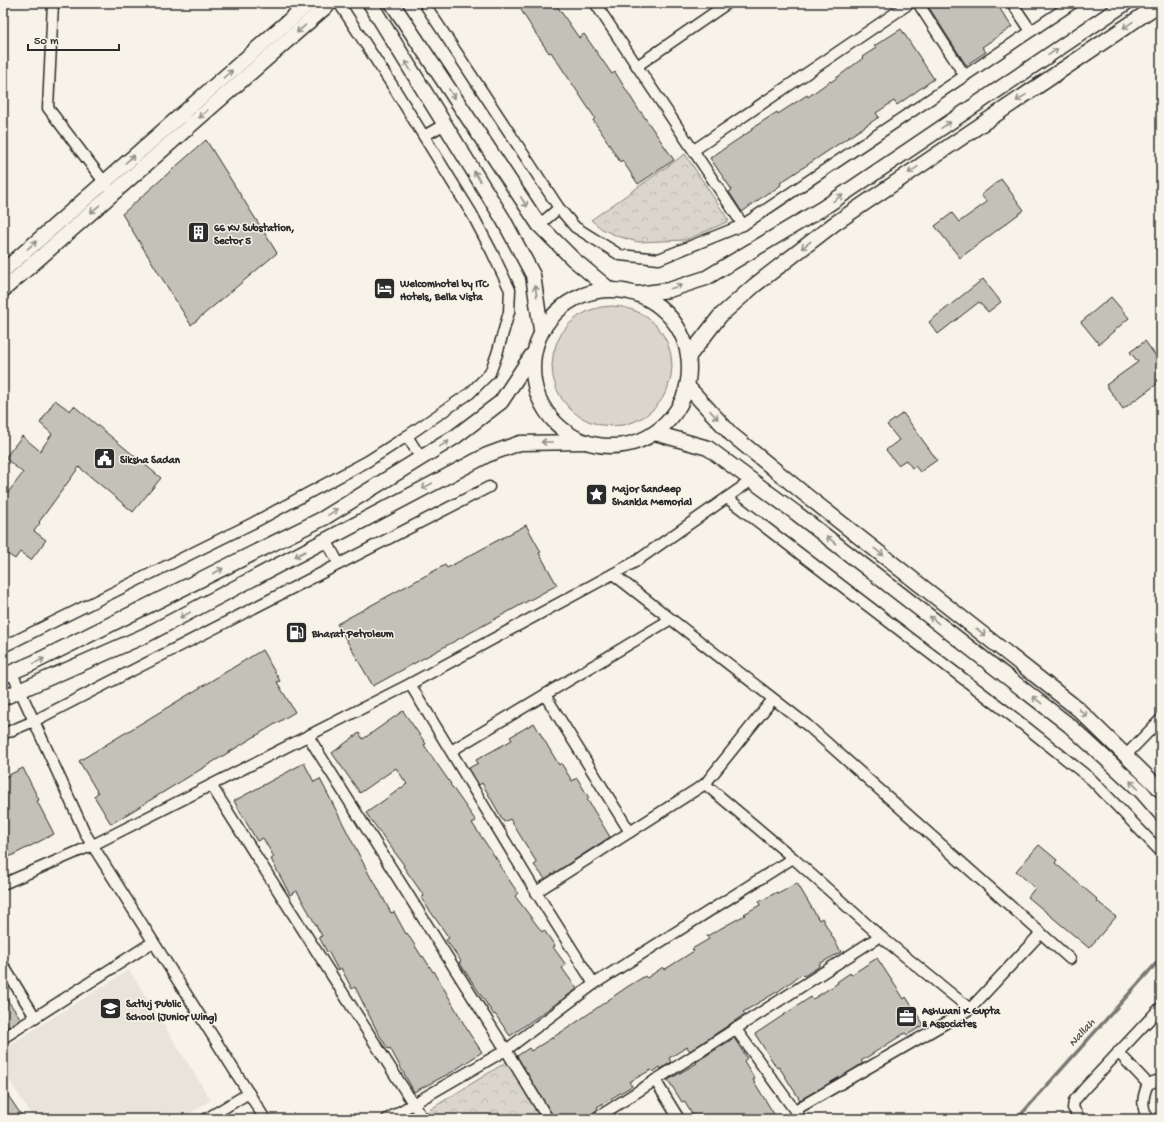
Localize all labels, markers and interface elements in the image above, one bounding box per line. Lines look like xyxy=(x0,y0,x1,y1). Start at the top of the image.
one-way arrow xyxy=(1123,21,1134,29)
one-way arrow xyxy=(296,24,306,33)
scale bar xyxy=(28,26,119,52)
text: 50 m xyxy=(34,35,59,49)
one-way arrow xyxy=(1047,48,1059,56)
one-way arrow xyxy=(404,60,412,72)
one-way arrow xyxy=(223,69,233,78)
one-way arrow xyxy=(448,88,456,99)
one-way arrow xyxy=(1015,94,1026,102)
one-way arrow xyxy=(198,110,208,119)
one-way arrow xyxy=(940,121,951,130)
one-way arrow xyxy=(125,155,135,164)
one-way arrow xyxy=(907,167,919,175)
one-way arrow xyxy=(472,170,480,182)
one-way arrow xyxy=(832,194,844,202)
one-way arrow xyxy=(520,197,528,208)
one-way arrow xyxy=(90,205,100,214)
building icon: 66 KV Substation, Sector 5 xyxy=(186,220,212,246)
place label: 66 KV Substation, Sector 5 xyxy=(214,222,295,248)
one-way arrow xyxy=(27,241,37,250)
one-way arrow xyxy=(801,241,812,249)
hotel icon: Welcomhotel by ITC Hotels, Bella Vista xyxy=(372,276,398,302)
place label: Welcomhotel by ITC Hotels, Bella Vista xyxy=(399,278,489,304)
one-way arrow xyxy=(669,283,682,290)
one-way arrow xyxy=(532,285,540,298)
one-way arrow xyxy=(709,410,718,420)
one-way arrow xyxy=(541,438,554,446)
one-way arrow xyxy=(438,440,450,448)
public building icon: Siksha Sadan xyxy=(91,446,117,472)
place label: Siksha Sadan xyxy=(120,455,181,467)
place icon: Major Sandeep Shankla Memorial xyxy=(583,481,609,507)
one-way arrow xyxy=(422,483,434,490)
place label: Major Sandeep Shankla Memorial xyxy=(612,484,693,509)
one-way arrow xyxy=(327,508,339,516)
one-way arrow xyxy=(826,536,837,545)
one-way arrow xyxy=(873,548,884,556)
one-way arrow xyxy=(294,550,306,558)
one-way arrow xyxy=(211,567,223,574)
one-way arrow xyxy=(180,611,192,619)
one-way arrow xyxy=(929,616,940,624)
fuel station icon: Bharat Petroleum xyxy=(283,620,309,646)
place label: Bharat Petroleum xyxy=(311,628,394,641)
one-way arrow xyxy=(975,628,986,637)
one-way arrow xyxy=(32,657,44,664)
one-way arrow xyxy=(1031,695,1042,704)
one-way arrow xyxy=(1077,708,1087,717)
one-way arrow xyxy=(1129,781,1139,790)
school or university icon: Satluj Public School (Junior Wing) xyxy=(97,996,123,1022)
place label: Satluj Public School (Junior Wing) xyxy=(126,998,217,1025)
office icon: Ashwani K Gupta & Associates xyxy=(894,1003,920,1029)
place label: Ashwani K Gupta & Associates xyxy=(921,1005,1001,1031)
water label: Nallah xyxy=(1066,1016,1099,1050)

